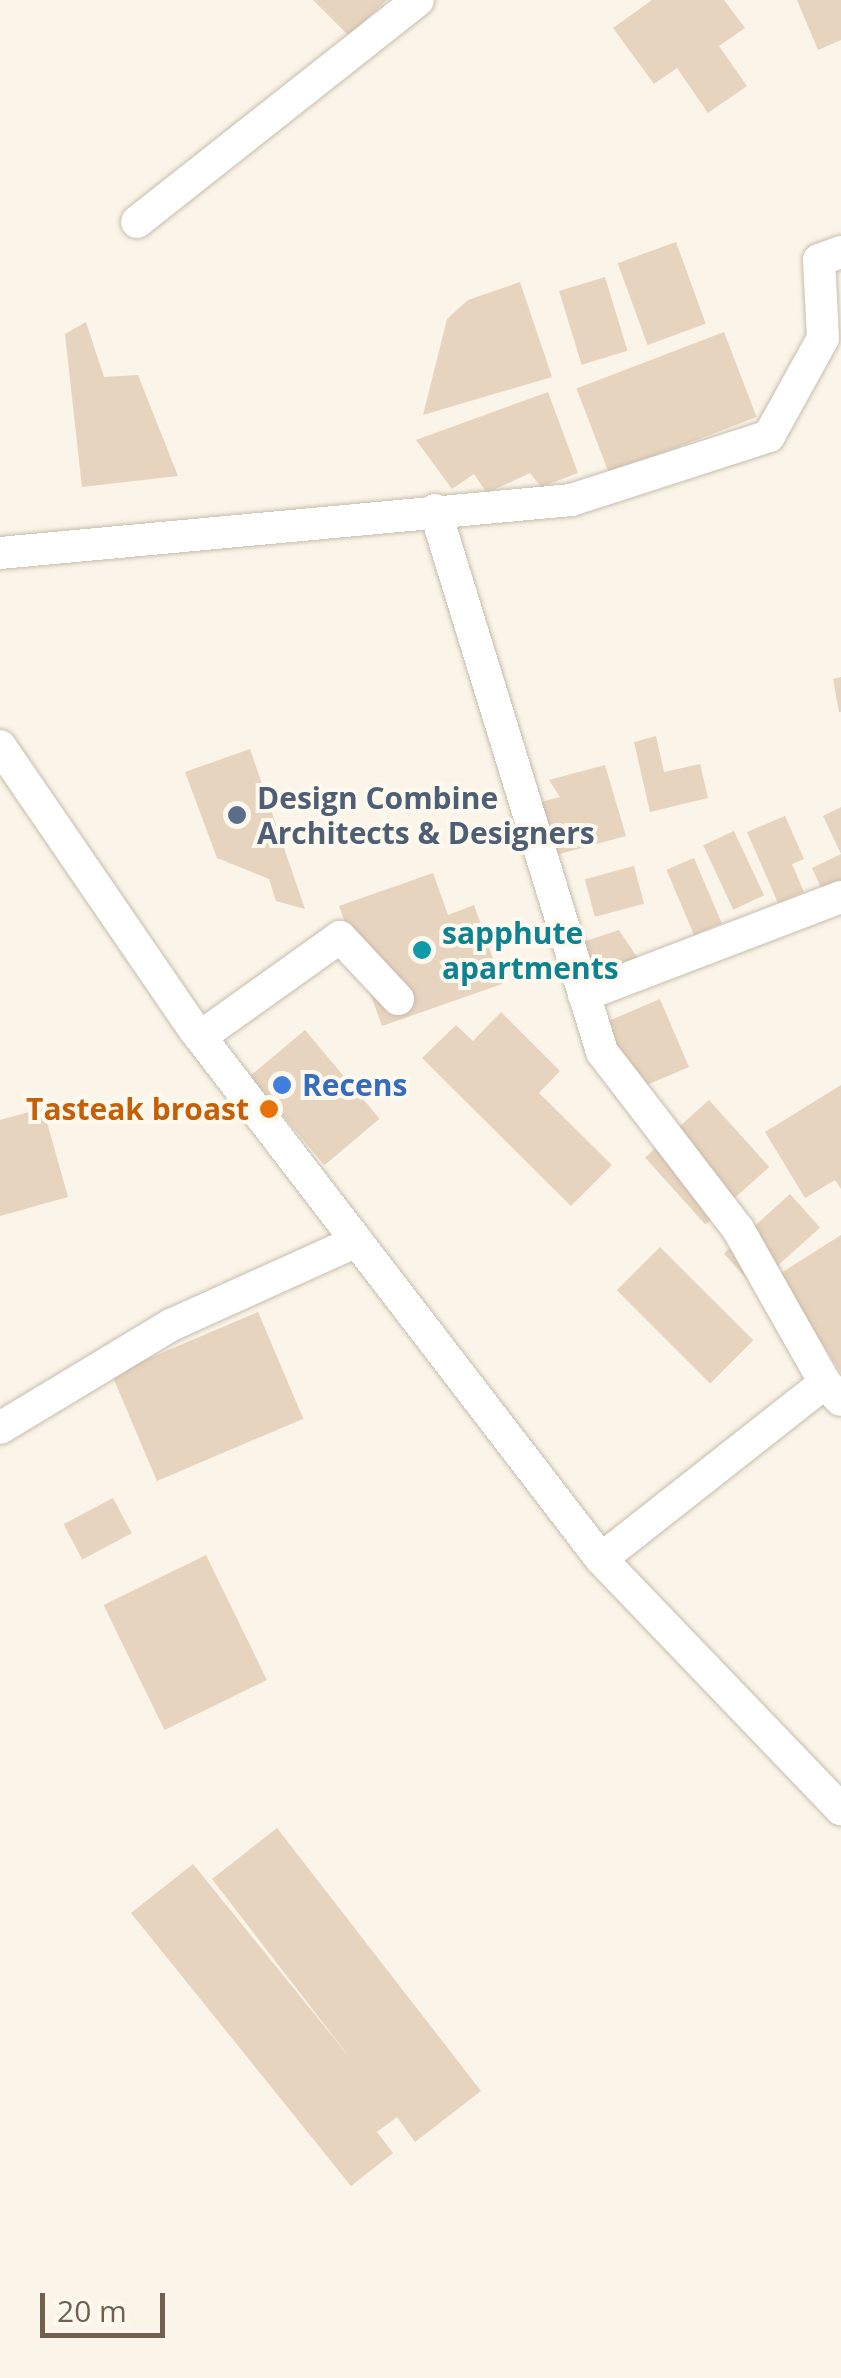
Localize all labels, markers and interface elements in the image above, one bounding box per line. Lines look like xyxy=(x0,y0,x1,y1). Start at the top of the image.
place label: Design Combine Architects & Designers xyxy=(257,780,595,850)
marker: Design Combine Architects & Designers xyxy=(226,804,248,826)
place label: sapphute apartments xyxy=(442,915,619,986)
marker: sapphute apartments xyxy=(411,939,433,961)
place label: Recens xyxy=(302,1067,407,1103)
marker: Recens xyxy=(271,1074,293,1096)
place label: Tasteak broast xyxy=(26,1091,249,1127)
marker: Tasteak broast xyxy=(258,1098,280,1120)
scale bar xyxy=(45,2273,170,2335)
text: 20 m xyxy=(57,2290,127,2331)

